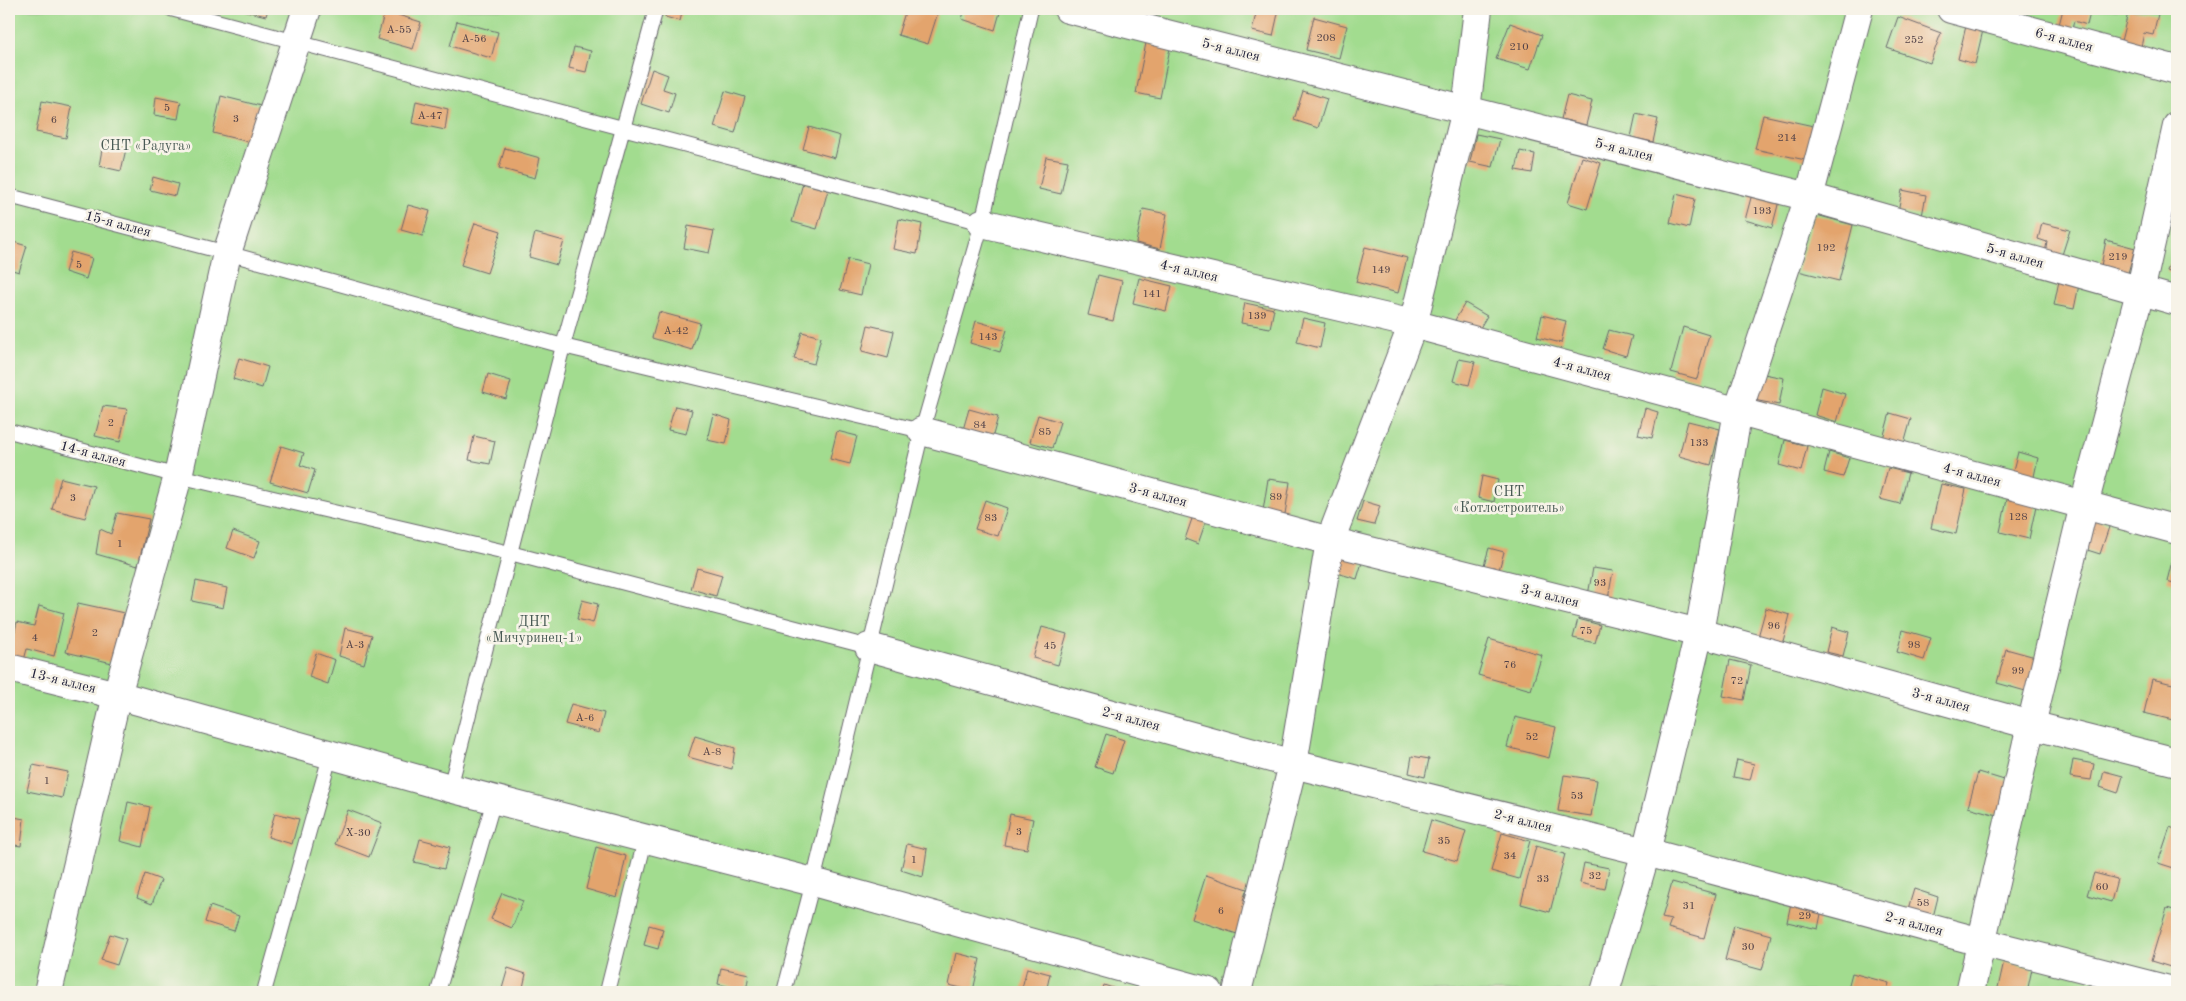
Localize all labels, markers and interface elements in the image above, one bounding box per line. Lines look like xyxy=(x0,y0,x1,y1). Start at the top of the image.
house number: А-55 xyxy=(386,25,412,36)
street label: 6-я аллея xyxy=(2034,26,2094,54)
house number: 208 xyxy=(1316,33,1336,44)
house number: А-56 xyxy=(461,34,487,45)
house number: 252 xyxy=(1904,35,1924,46)
street label: 5-я аллея xyxy=(1201,36,1261,64)
house number: 210 xyxy=(1509,42,1529,53)
house number: 5 xyxy=(164,103,170,114)
house number: А-47 xyxy=(417,111,443,122)
house number: 3 xyxy=(233,114,239,125)
house number: 6 xyxy=(51,115,57,126)
house number: 214 xyxy=(1777,133,1797,144)
street label: 5-я аллея xyxy=(1594,136,1654,164)
park label: СНТ «Радуга» xyxy=(100,139,192,153)
house number: 193 xyxy=(1752,206,1772,217)
street label: 15-я аллея xyxy=(84,209,152,239)
street label: 5-я аллея xyxy=(1985,241,2045,271)
house number: 192 xyxy=(1816,243,1836,254)
house number: 219 xyxy=(2108,252,2128,263)
street label: 4-я аллея xyxy=(1159,258,1219,284)
house number: 5 xyxy=(76,260,82,271)
house number: 149 xyxy=(1371,265,1391,276)
house number: 141 xyxy=(1142,289,1162,300)
house number: 139 xyxy=(1247,311,1267,322)
house number: А-42 xyxy=(663,326,689,337)
house number: 143 xyxy=(978,332,998,343)
street label: 4-я аллея xyxy=(1552,355,1612,383)
house number: 2 xyxy=(108,418,114,429)
house number: 84 xyxy=(974,420,986,431)
house number: 85 xyxy=(1039,427,1051,438)
house number: 133 xyxy=(1689,438,1709,449)
street label: 14-я аллея xyxy=(59,439,127,469)
street label: 4-я аллея xyxy=(1942,461,2002,489)
street label: 3-я аллея xyxy=(1128,481,1188,509)
park label: СНТ «Котлостроитель» xyxy=(1453,485,1565,515)
house number: 89 xyxy=(1270,492,1282,503)
house number: 3 xyxy=(70,493,76,504)
house number: 128 xyxy=(2008,512,2028,523)
house number: 83 xyxy=(985,513,997,524)
house number: 1 xyxy=(117,539,123,550)
house number: 93 xyxy=(1594,578,1606,589)
street label: 3-я аллея xyxy=(1520,582,1580,610)
park label: ДНТ «Мичуринец-1» xyxy=(486,615,583,645)
house number: 96 xyxy=(1768,621,1780,632)
house number: 75 xyxy=(1580,626,1592,637)
house number: 2 xyxy=(92,628,98,639)
house number: 4 xyxy=(32,633,38,644)
house number: А-3 xyxy=(346,640,364,651)
house number: 98 xyxy=(1908,640,1920,651)
house number: 45 xyxy=(1044,641,1056,652)
house number: 76 xyxy=(1504,660,1516,671)
street label: 13-я аллея xyxy=(29,666,97,696)
house number: 99 xyxy=(2012,666,2024,677)
house number: 72 xyxy=(1731,676,1743,687)
street label: 3-я аллея xyxy=(1911,686,1971,714)
street label: 2-я аллея xyxy=(1101,705,1161,733)
house number: А-6 xyxy=(576,713,594,724)
house number: 52 xyxy=(1526,732,1538,743)
house number: А-8 xyxy=(703,747,721,758)
house number: 1 xyxy=(44,776,50,787)
house number: 53 xyxy=(1571,791,1583,802)
street label: 2-я аллея xyxy=(1493,807,1553,835)
house number: 3 xyxy=(1016,827,1022,838)
house number: Х-30 xyxy=(345,828,371,839)
house number: 35 xyxy=(1438,836,1450,847)
house number: 34 xyxy=(1504,851,1516,862)
house number: 1 xyxy=(911,855,917,866)
house number: 32 xyxy=(1589,871,1601,882)
house number: 33 xyxy=(1537,874,1549,885)
house number: 60 xyxy=(2096,882,2108,893)
house number: 58 xyxy=(1917,898,1929,909)
house number: 31 xyxy=(1683,901,1695,912)
house number: 6 xyxy=(1218,906,1224,917)
street label: 2-я аллея xyxy=(1884,910,1944,938)
house number: 29 xyxy=(1799,911,1811,922)
house number: 30 xyxy=(1742,942,1754,953)

